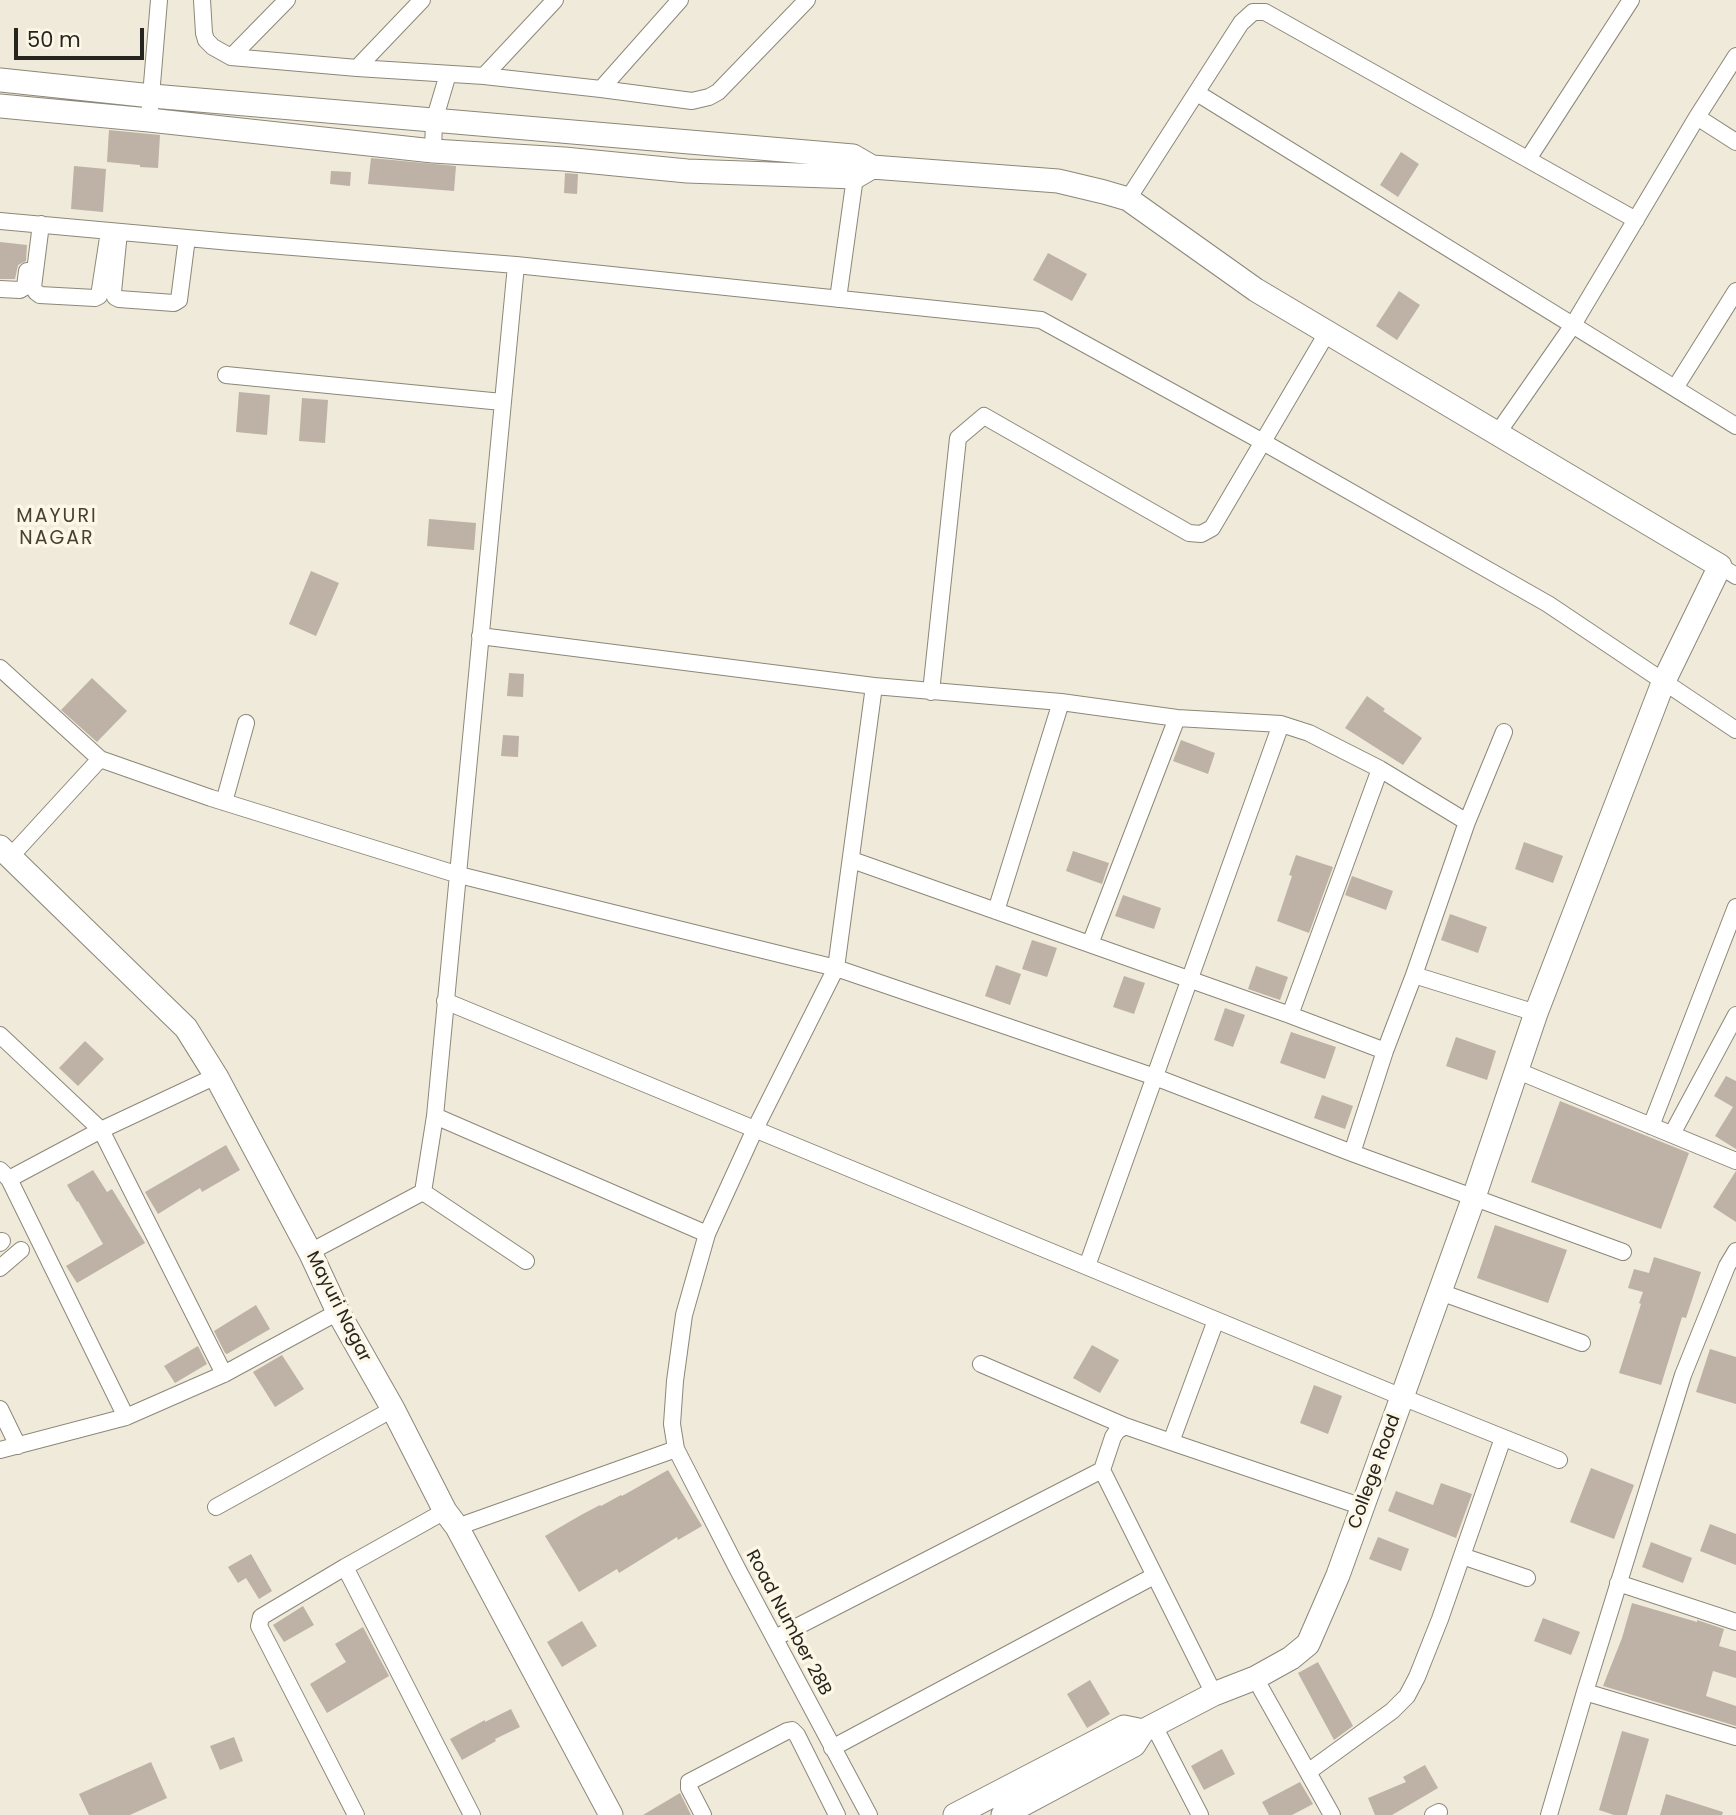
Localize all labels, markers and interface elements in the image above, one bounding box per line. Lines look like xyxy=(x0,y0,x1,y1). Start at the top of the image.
scale bar xyxy=(18,14,147,58)
text: 50 m xyxy=(27,25,81,54)
district label: MAYURI NAGAR xyxy=(17,506,97,550)
street label: Mayuri Nagar xyxy=(301,1248,375,1366)
street label: College Road xyxy=(1344,1412,1406,1532)
street label: Road Number 28B xyxy=(740,1546,836,1700)

